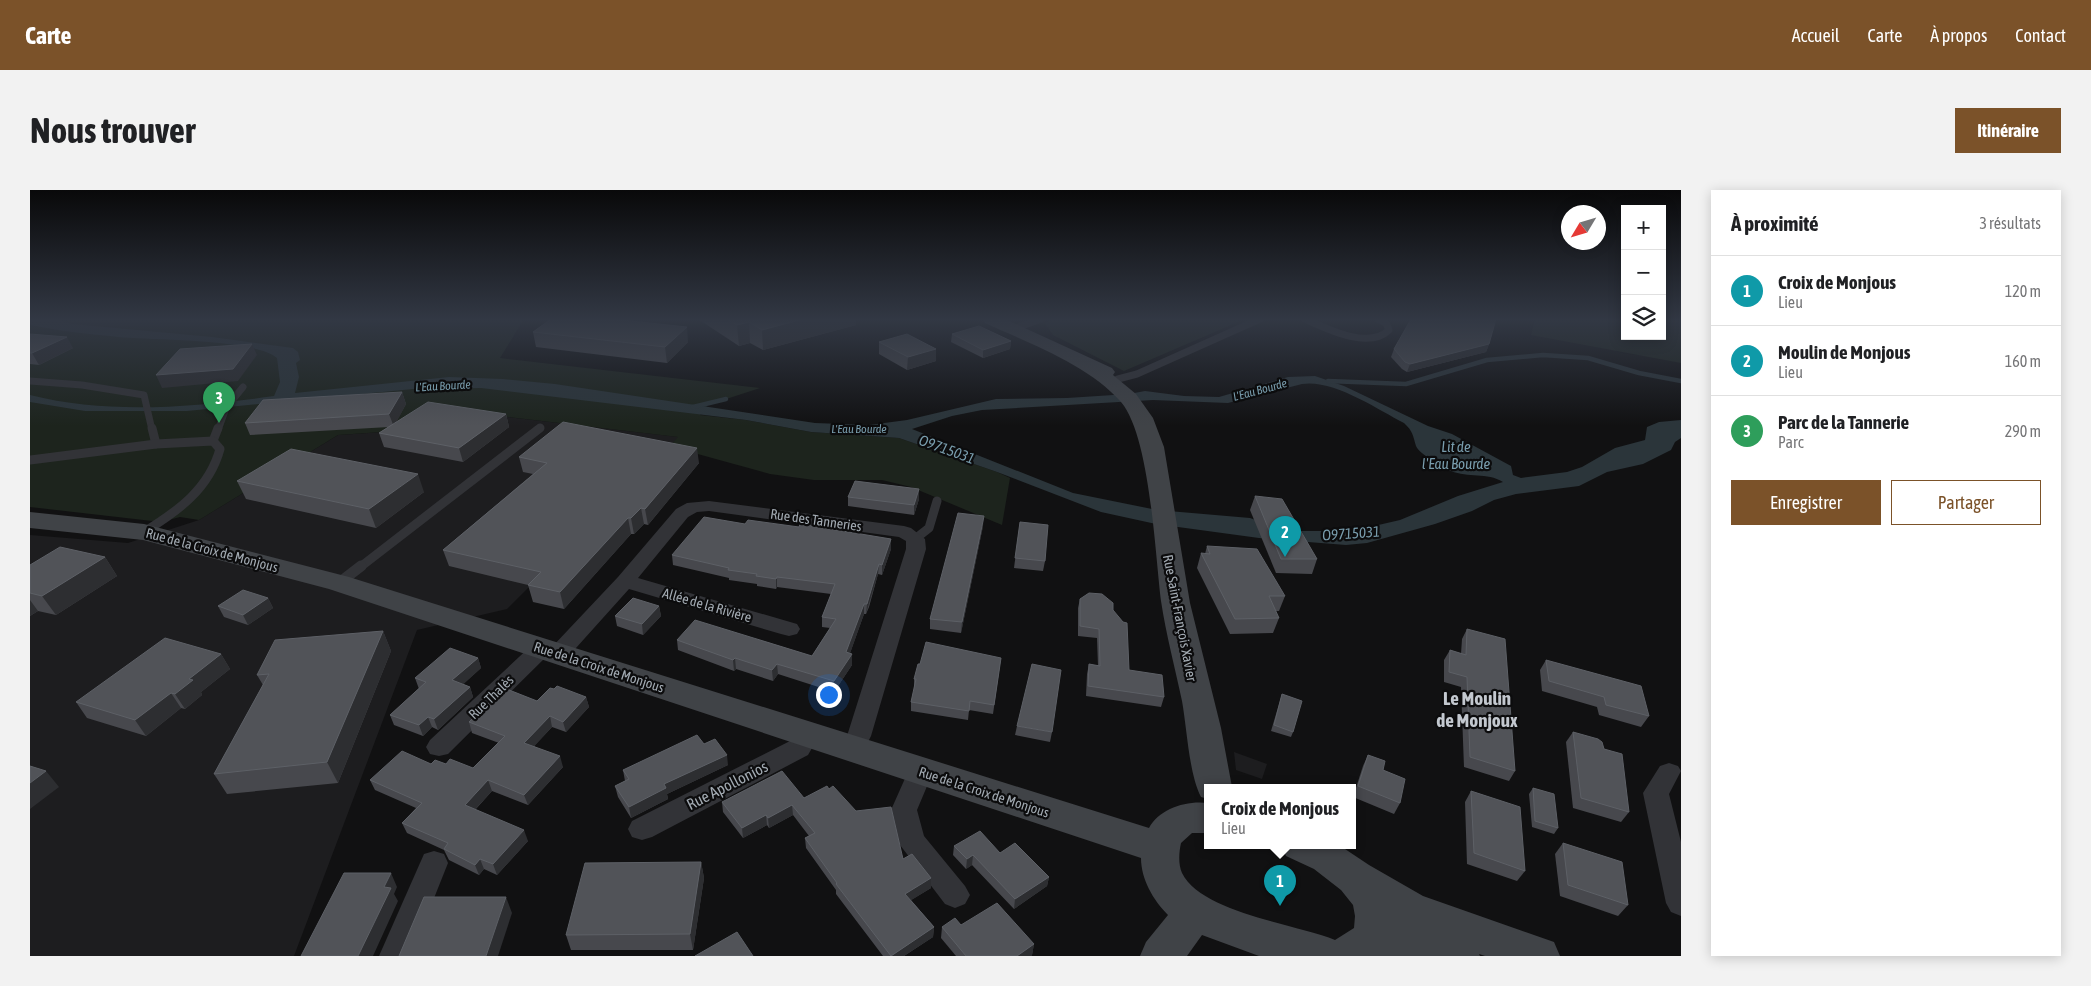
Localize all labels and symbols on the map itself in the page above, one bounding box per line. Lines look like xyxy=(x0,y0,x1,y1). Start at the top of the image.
north arrow xyxy=(1561,205,1606,250)
water label: L'Eau Bourde xyxy=(1231,376,1289,404)
water label: L'Eau Bourde xyxy=(415,378,472,394)
pin: 3 xyxy=(203,382,235,423)
water label: L'Eau Bourde xyxy=(831,422,887,436)
water label: O9715031 xyxy=(917,431,977,467)
water label: Lit de l'Eau Bourde xyxy=(1422,438,1490,472)
street label: Rue des Tanneries xyxy=(769,506,863,534)
pin: 2 xyxy=(1269,516,1301,557)
water label: O9715031 xyxy=(1321,522,1381,544)
street label: Rue de la Croix de Monjous xyxy=(144,525,280,575)
street label: Rue Saint-François Xavier xyxy=(1160,553,1200,683)
street label: Allée de la Rivière xyxy=(661,585,753,625)
street label: Rue de la Croix de Monjous xyxy=(532,638,666,696)
street label: Rue Thalès xyxy=(465,672,517,722)
your location xyxy=(816,682,842,708)
district label: Le Moulin de Monjoux xyxy=(1436,687,1518,731)
street label: Rue Apollonios xyxy=(683,757,771,814)
street label: Rue de la Croix de Monjous xyxy=(917,763,1051,821)
pin: 1 xyxy=(1264,865,1296,906)

